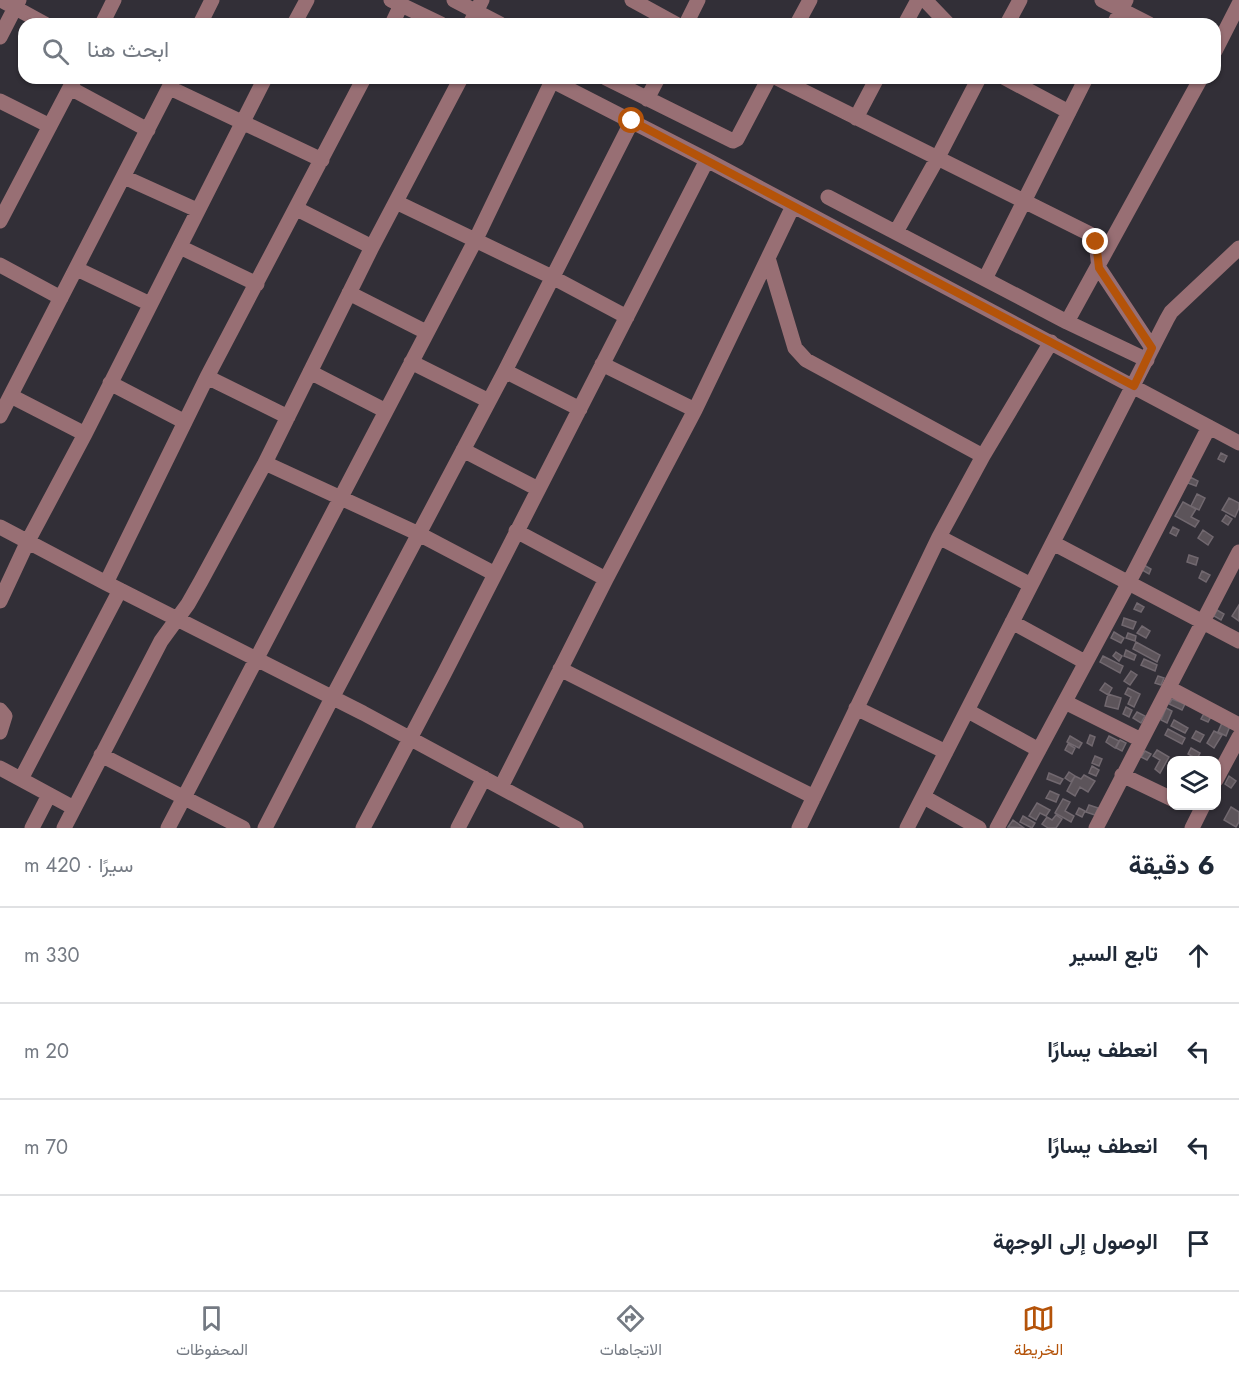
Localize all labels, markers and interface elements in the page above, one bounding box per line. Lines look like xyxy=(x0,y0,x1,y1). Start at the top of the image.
search box xyxy=(18,18,1221,84)
text: ابحث هنا xyxy=(87,33,169,65)
icon: search xyxy=(39,35,72,68)
route start xyxy=(618,107,644,133)
route end xyxy=(1082,228,1108,254)
map controls xyxy=(1167,756,1221,810)
button: layers xyxy=(1167,756,1221,810)
text: 6 دقيقة xyxy=(1128,846,1215,884)
text: سيرًا · 420 m xyxy=(24,851,133,880)
text: تابع السير xyxy=(1069,937,1158,969)
icon: ahead xyxy=(1182,939,1215,972)
text: 330 m xyxy=(24,941,79,970)
text: انعطف يسارًا xyxy=(1047,1033,1158,1065)
icon: left xyxy=(1182,1035,1215,1068)
text: 20 m xyxy=(24,1037,69,1066)
text: انعطف يسارًا xyxy=(1047,1129,1158,1161)
icon: left xyxy=(1182,1131,1215,1164)
text: 70 m xyxy=(24,1133,68,1162)
text: الوصول إلى الوجهة xyxy=(993,1225,1158,1257)
icon: arrive xyxy=(1182,1227,1215,1260)
tab: المحفوظات xyxy=(176,1302,248,1364)
tab: الاتجاهات xyxy=(600,1302,662,1364)
tab: الخريطة xyxy=(1014,1302,1063,1364)

